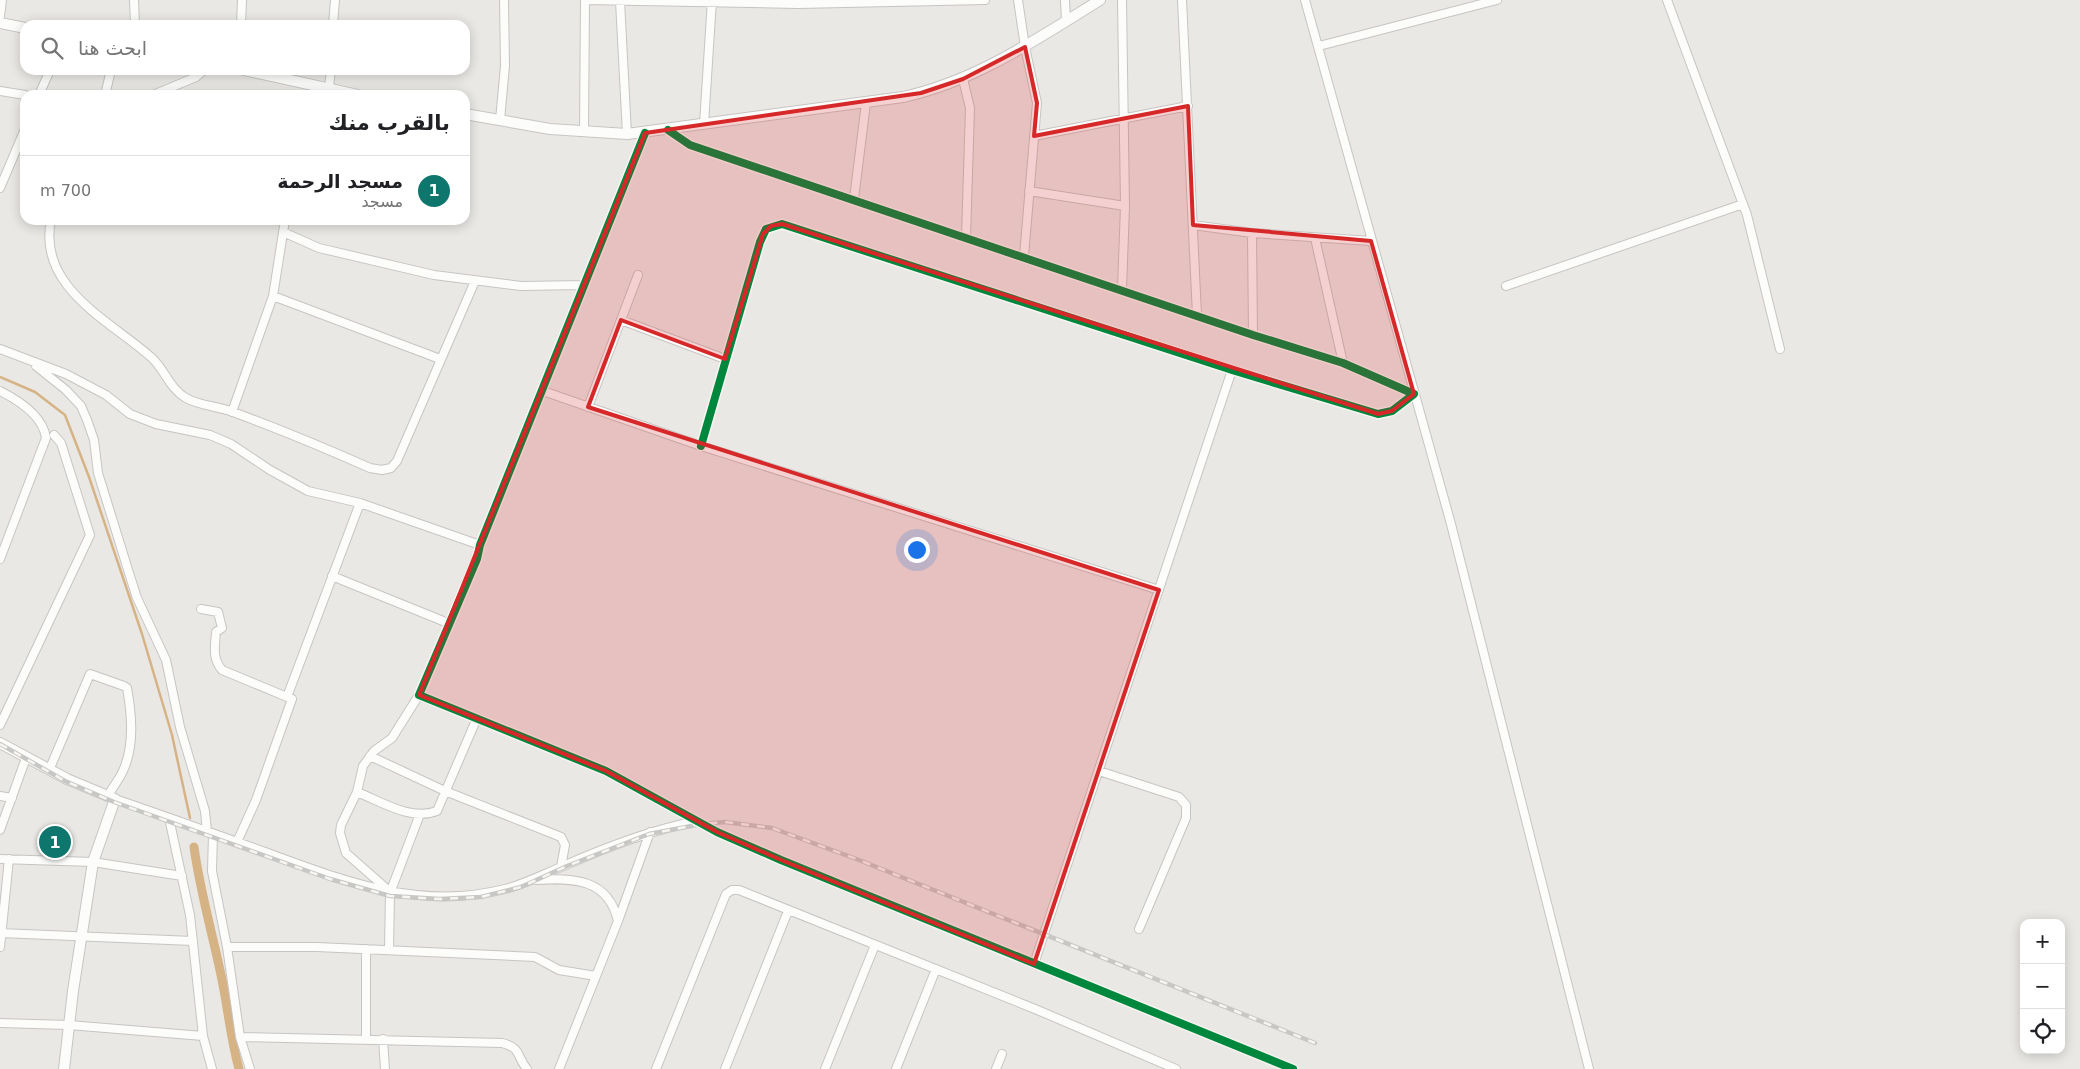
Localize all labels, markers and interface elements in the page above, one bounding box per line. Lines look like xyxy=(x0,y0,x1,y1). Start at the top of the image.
search box xyxy=(20,20,470,75)
icon: search xyxy=(38,34,66,62)
text: ابحث هنا xyxy=(78,37,147,59)
text: بالقرب منك xyxy=(329,111,450,135)
text: مسجد الرحمة xyxy=(277,170,403,192)
text: 700 m xyxy=(40,181,91,200)
text: 1 xyxy=(428,181,440,200)
text: مسجد xyxy=(361,192,403,211)
your location xyxy=(904,537,930,563)
pin: 1 xyxy=(39,823,71,861)
map controls xyxy=(2020,919,2065,1054)
button: + xyxy=(2020,919,2065,964)
button: − xyxy=(2020,964,2065,1009)
button: locate xyxy=(2020,1009,2065,1054)

